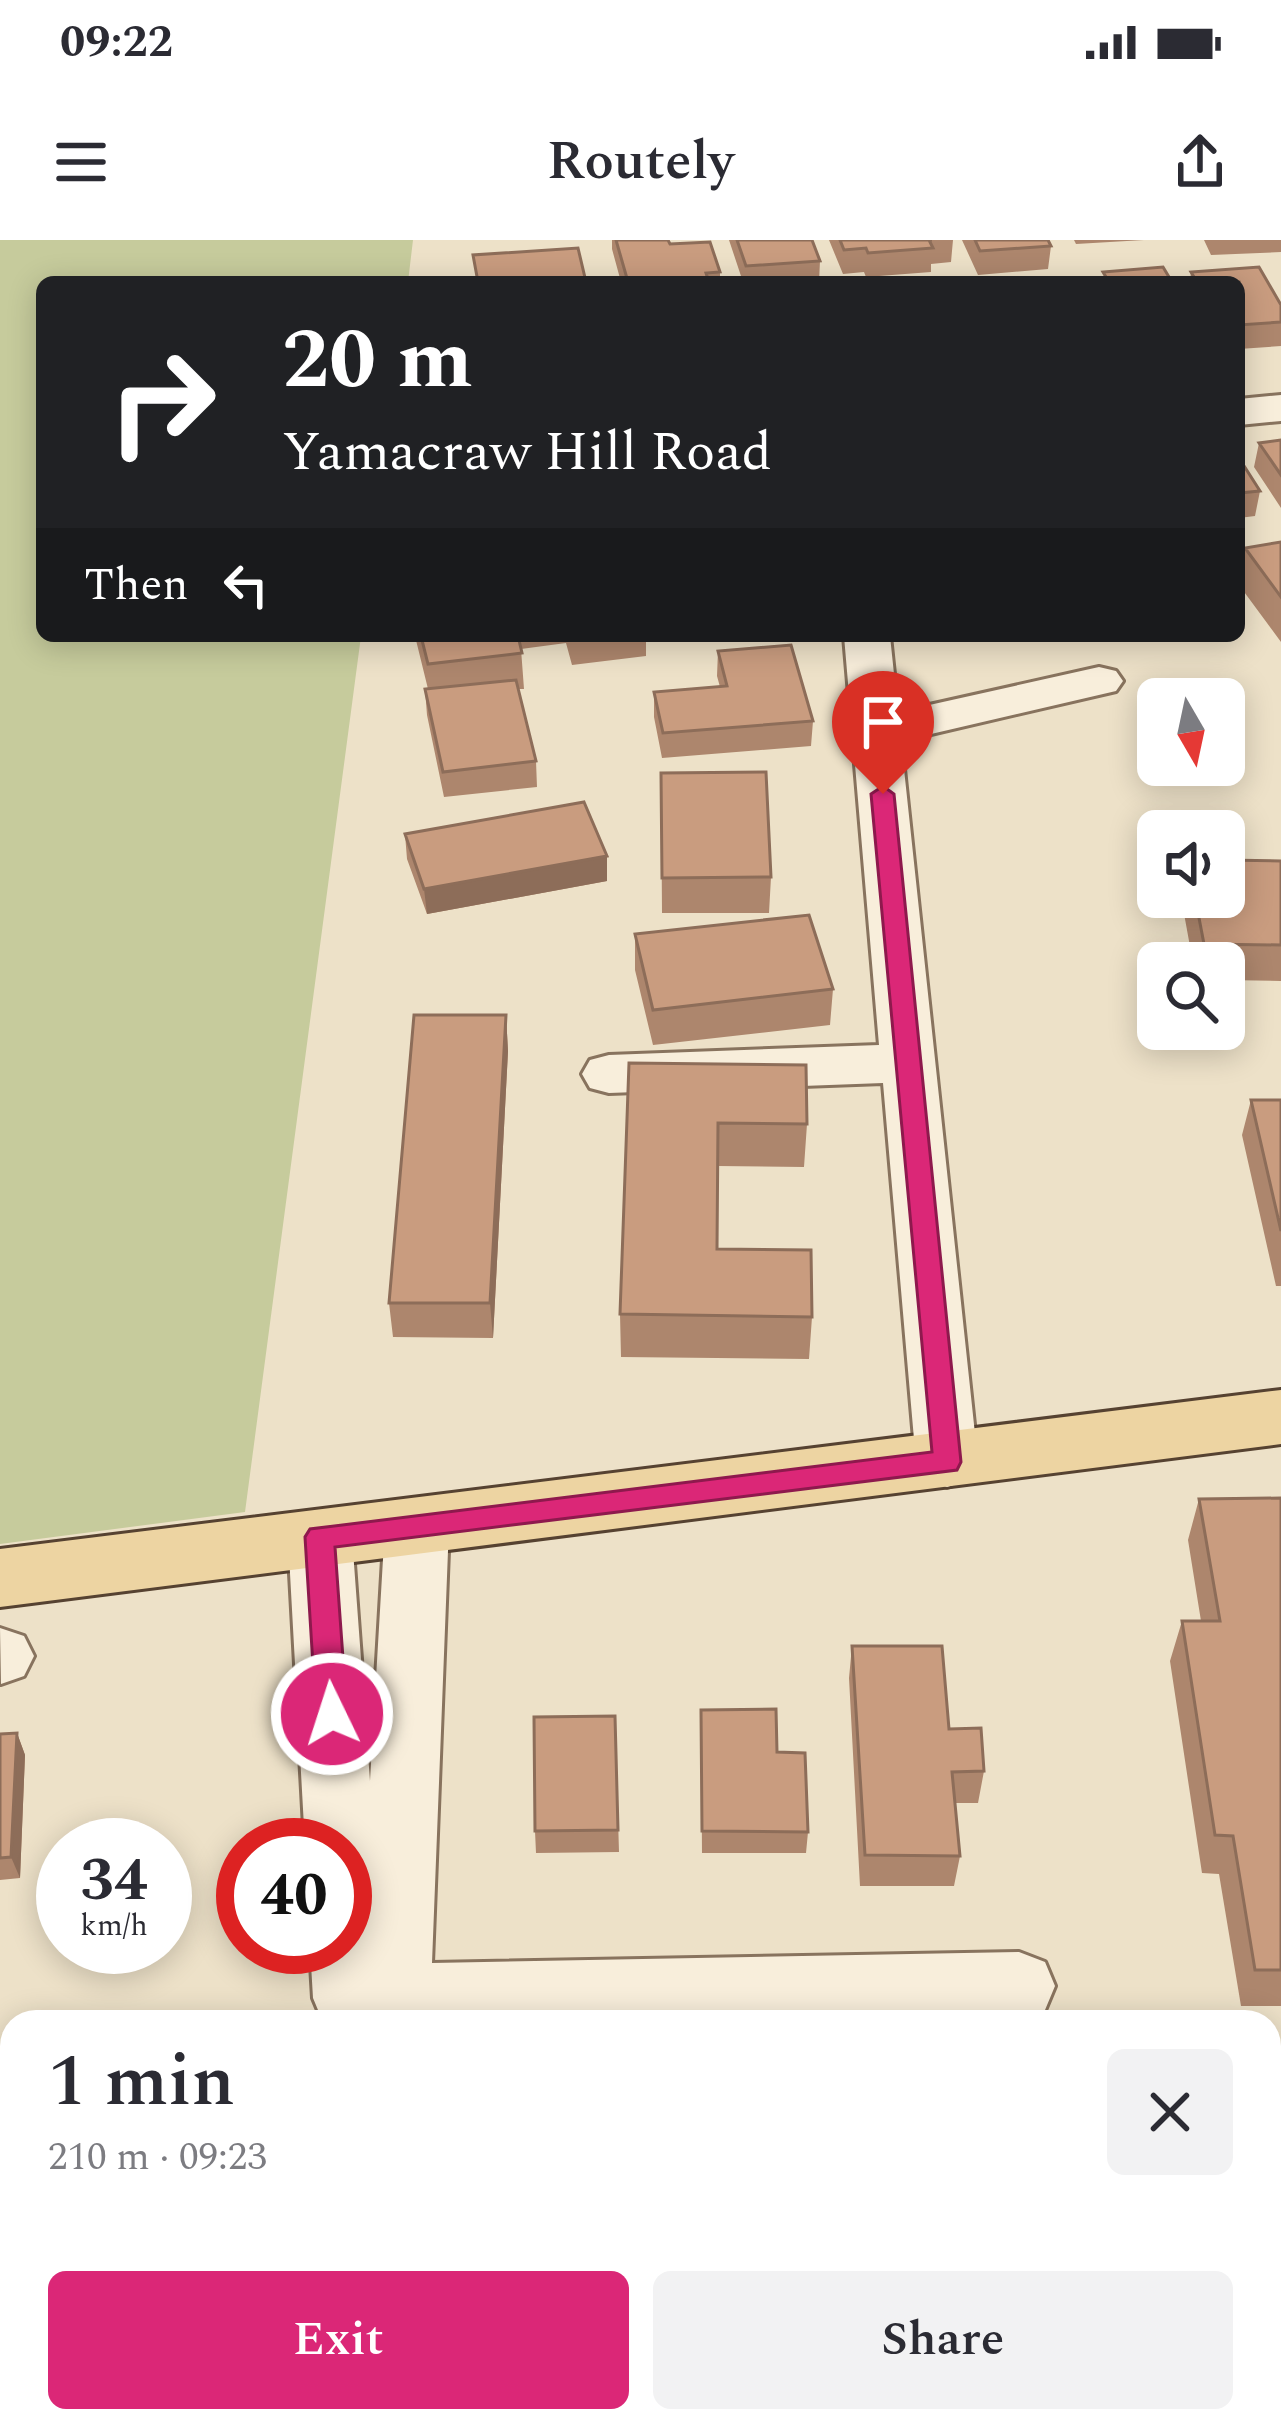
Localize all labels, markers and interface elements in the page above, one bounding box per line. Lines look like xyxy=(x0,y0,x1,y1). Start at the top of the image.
text: 09:22 xyxy=(60,8,173,77)
text: Routely xyxy=(547,121,734,203)
icon: menu xyxy=(48,129,114,195)
icon: share xyxy=(1167,129,1233,195)
text: 20 m xyxy=(282,297,473,425)
icon: right xyxy=(84,324,240,480)
text: Yamacraw Hill Road xyxy=(282,412,772,494)
text: Then xyxy=(84,551,189,620)
icon: left xyxy=(213,552,279,618)
pin xyxy=(832,671,934,794)
north arrow xyxy=(1137,678,1245,786)
map controls xyxy=(1137,678,1245,1050)
icon: arrive xyxy=(850,689,916,755)
button: sound xyxy=(1137,810,1245,918)
button: search xyxy=(1137,942,1245,1050)
position arrow xyxy=(269,1651,395,1777)
speed limit sign: 40 xyxy=(216,1818,372,1974)
text: 34 xyxy=(80,1835,148,1927)
text: km/h xyxy=(80,1903,148,1949)
text: 1 min xyxy=(48,2028,235,2137)
button: close xyxy=(1107,2049,1233,2175)
text: 210 m · 09:23 xyxy=(48,2128,267,2187)
button: Exit xyxy=(48,2271,629,2409)
button: Share xyxy=(653,2271,1233,2409)

